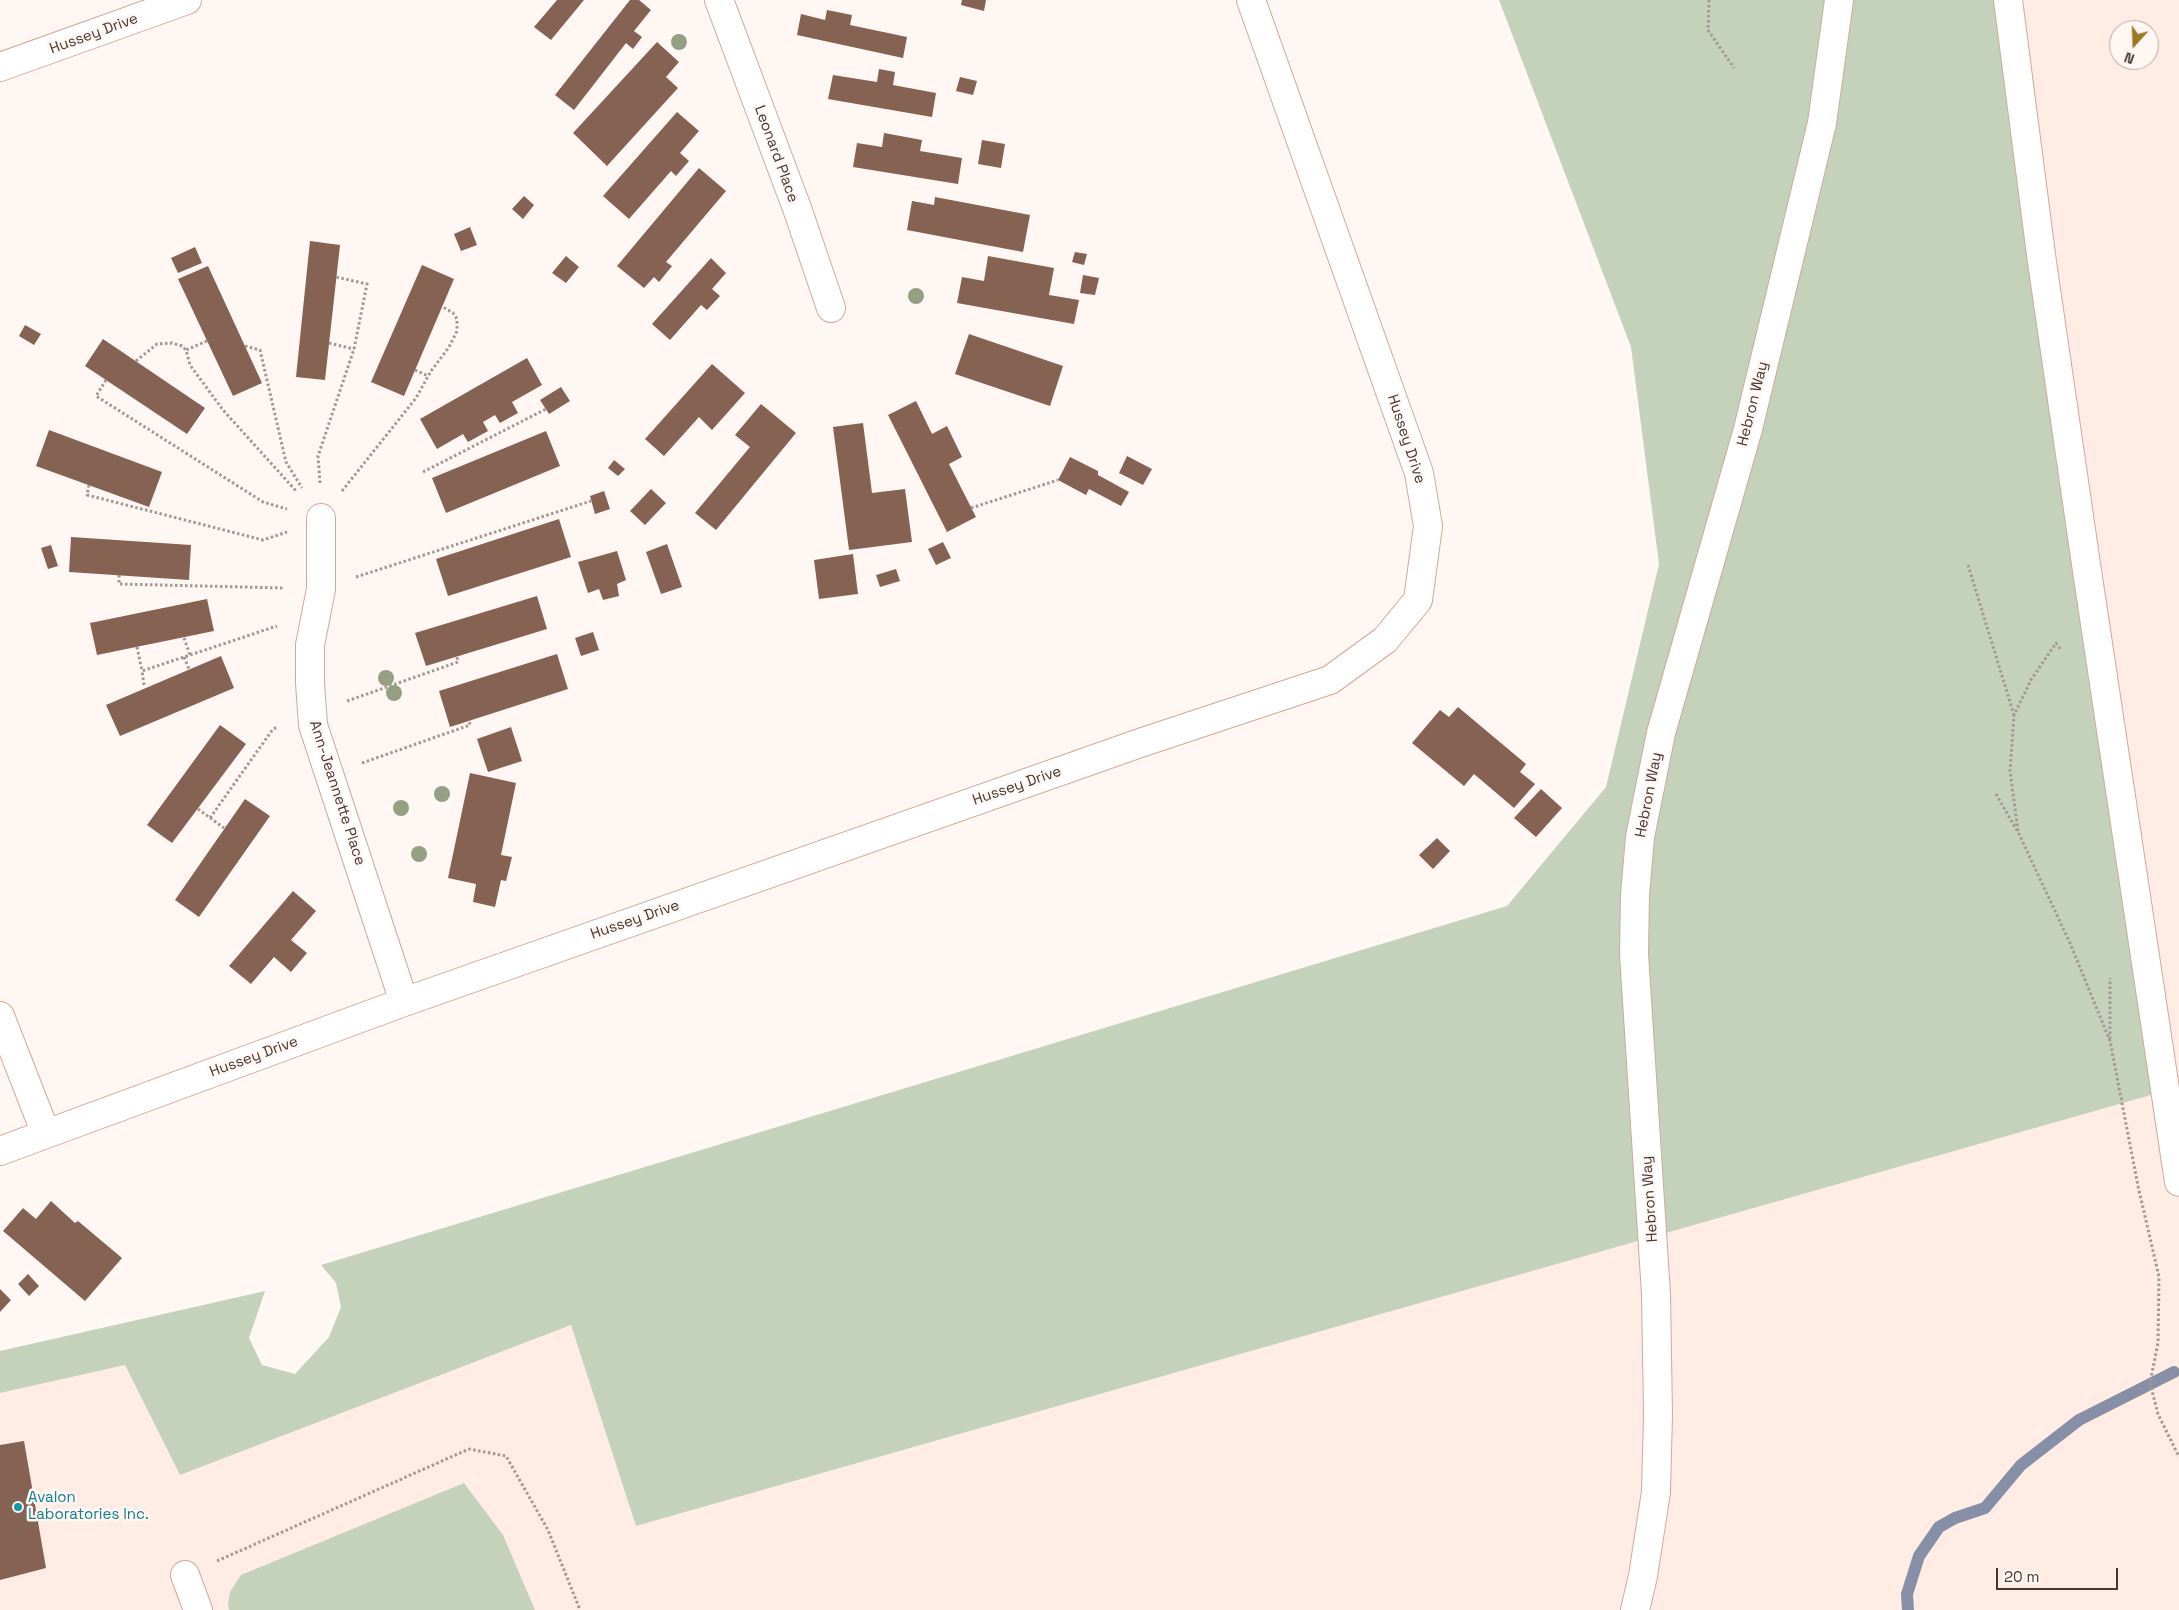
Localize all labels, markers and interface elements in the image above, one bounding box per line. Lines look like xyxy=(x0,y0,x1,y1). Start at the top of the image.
street label: Hussey Drive xyxy=(47,10,141,58)
north arrow xyxy=(2109,20,2159,70)
text: N xyxy=(2122,48,2137,68)
street label: Leonard Place xyxy=(750,103,802,205)
street label: Hebron Way xyxy=(1734,360,1772,448)
street label: Hussey Drive xyxy=(1383,392,1429,486)
street label: Ann-Jeannette Place xyxy=(305,718,369,868)
street label: Hebron Way xyxy=(1632,751,1666,839)
street label: Hussey Drive xyxy=(970,762,1064,810)
street label: Hussey Drive xyxy=(588,896,682,944)
street label: Hussey Drive xyxy=(207,1033,301,1081)
street label: Hebron Way xyxy=(1638,1155,1662,1243)
place label: Avalon Laboratories Inc. xyxy=(28,1489,149,1524)
marker: Avalon Laboratories Inc. xyxy=(12,1501,24,1513)
scale bar xyxy=(1999,1558,2122,1590)
text: 20 m xyxy=(2004,1567,2039,1586)

